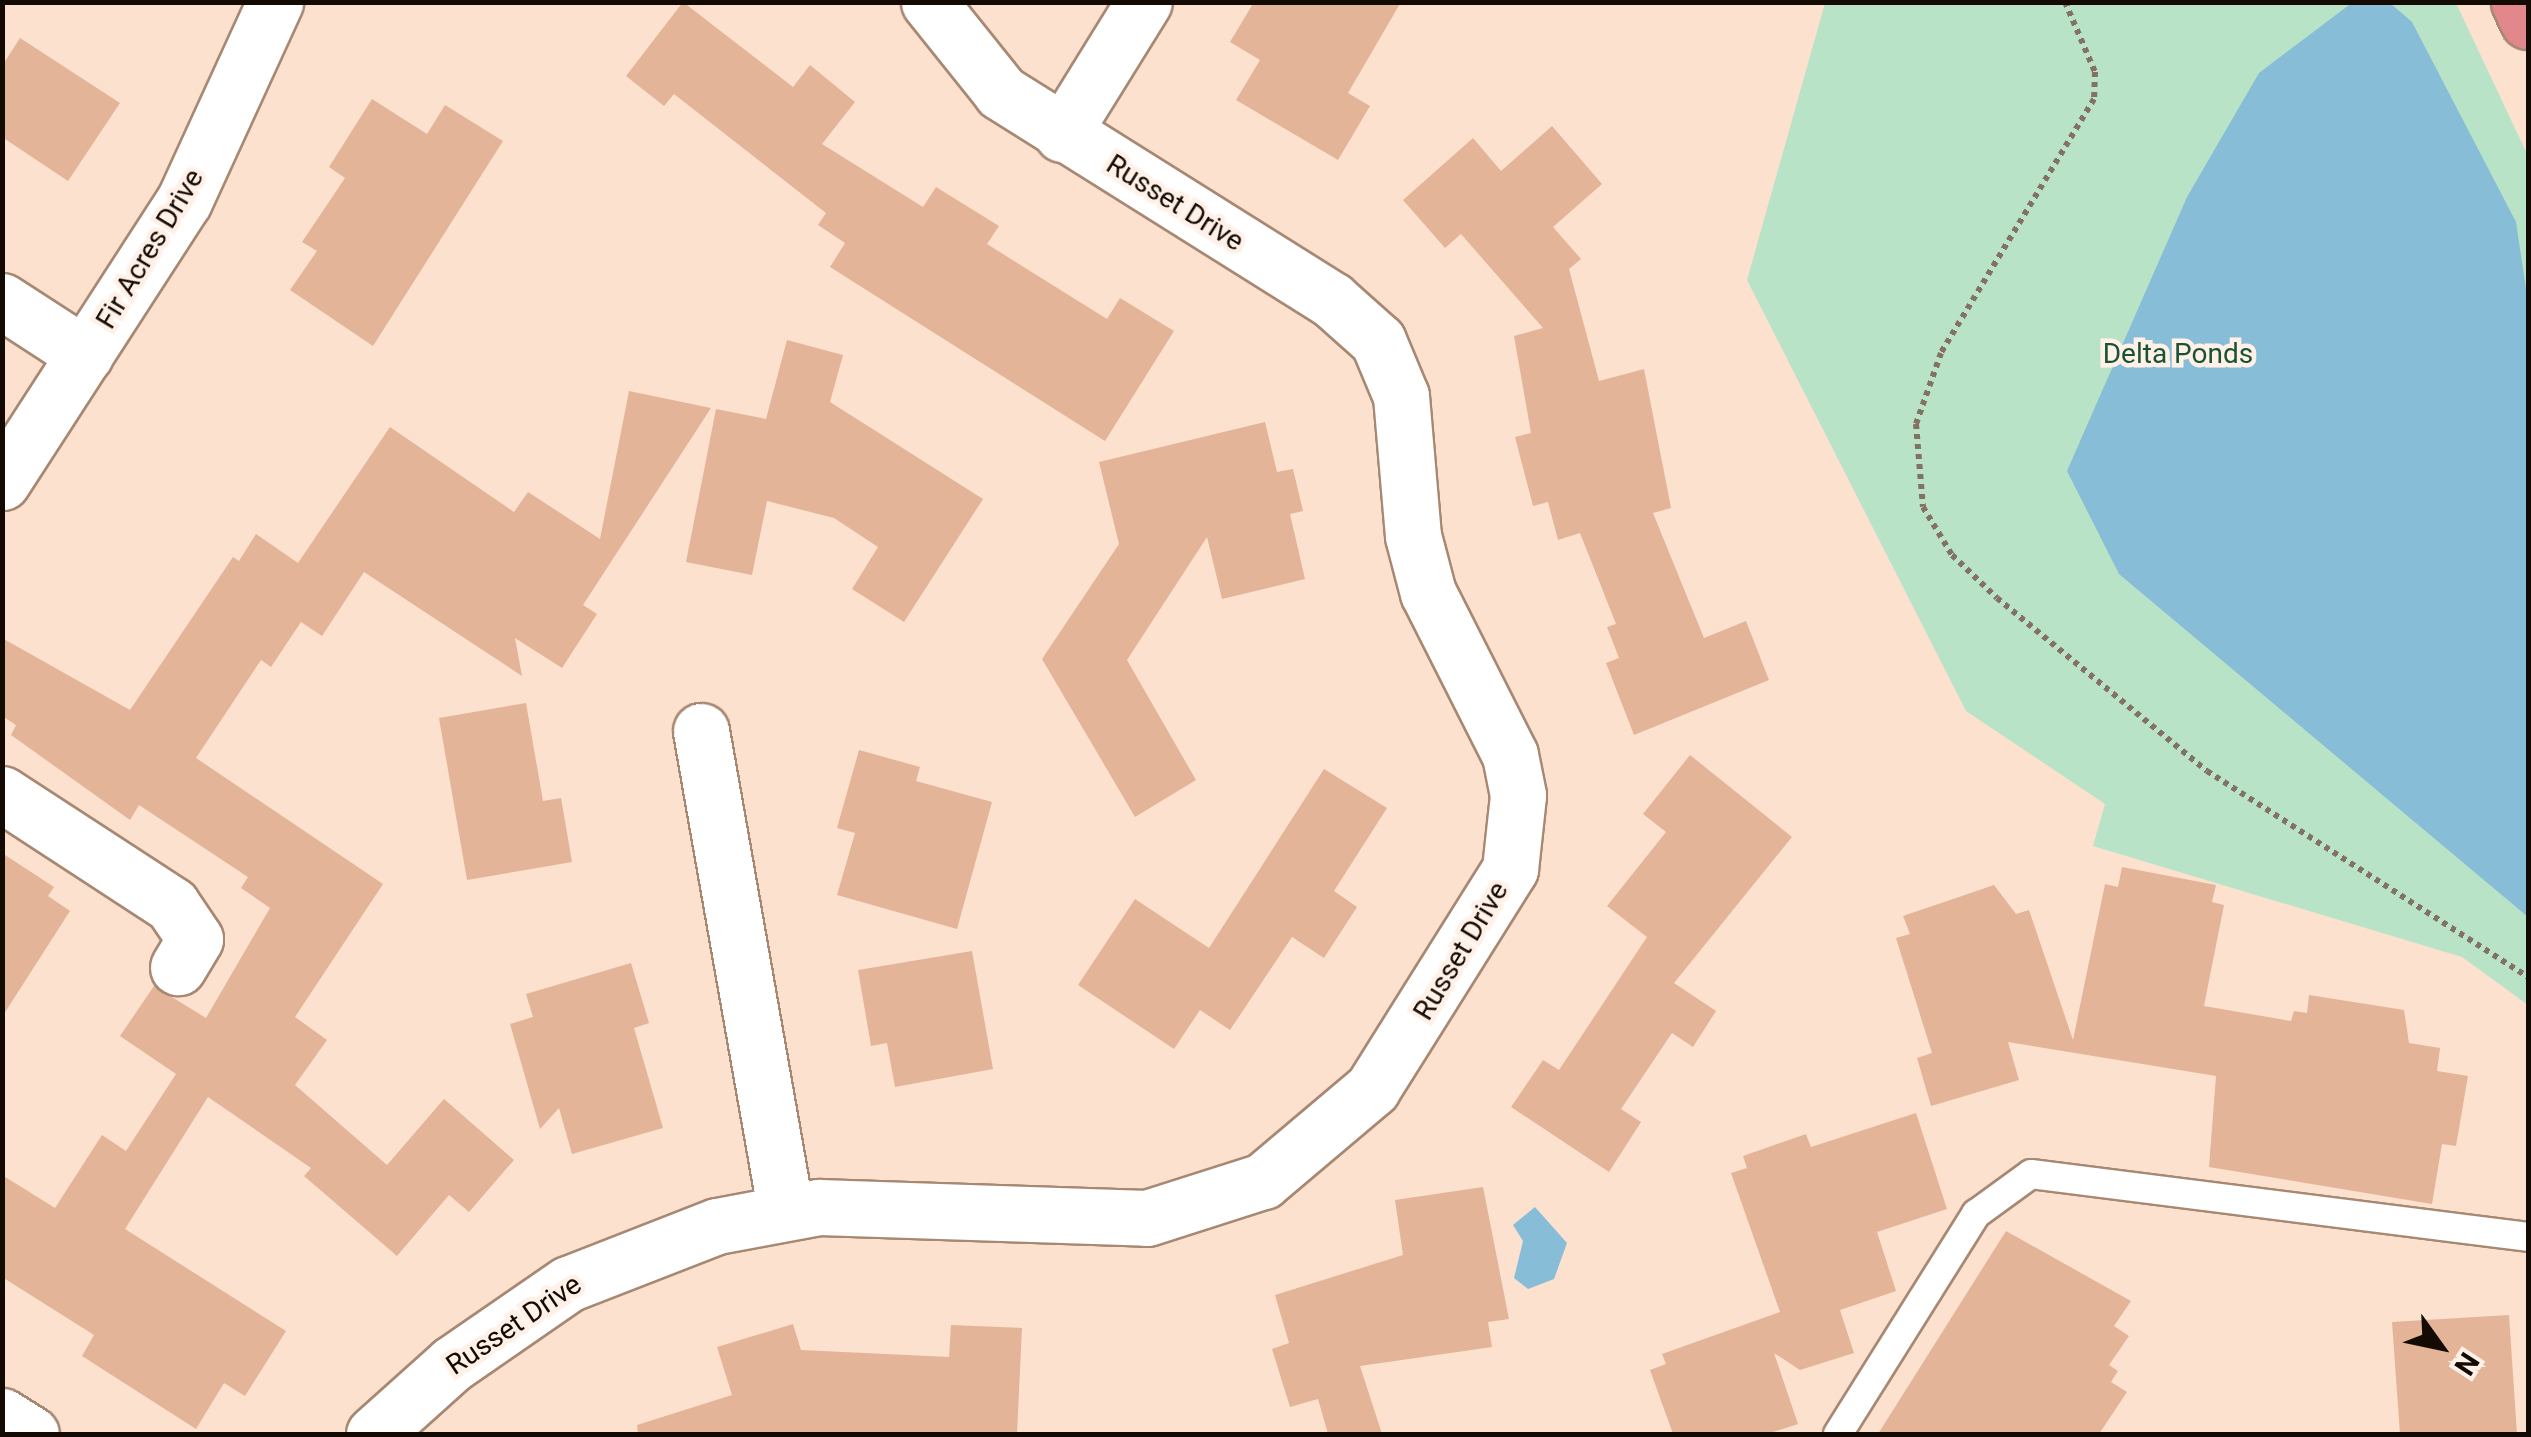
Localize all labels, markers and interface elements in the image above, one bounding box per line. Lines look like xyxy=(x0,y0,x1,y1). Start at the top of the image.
street label: Russet Drive xyxy=(1100,148,1250,258)
street label: Fir Acres Drive xyxy=(89,163,211,335)
park label: Delta Ponds xyxy=(2103,337,2253,371)
street label: Russet Drive xyxy=(1407,876,1515,1026)
street label: Russet Drive xyxy=(440,1268,588,1382)
north arrow xyxy=(2391,1297,2491,1397)
text: N xyxy=(2447,1346,2486,1381)

